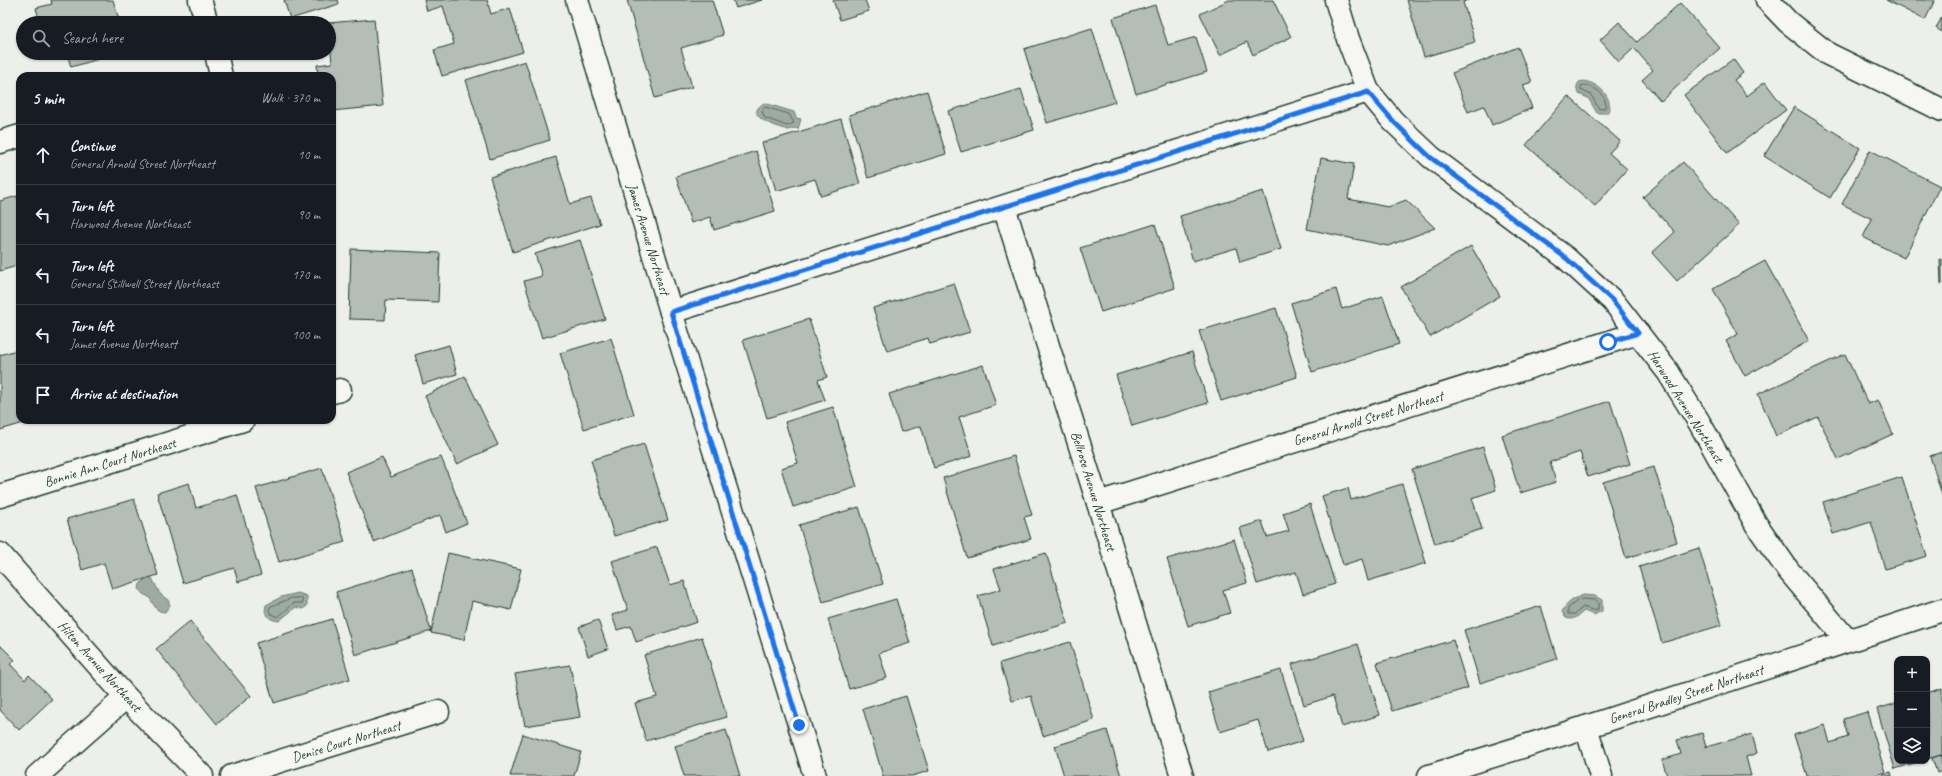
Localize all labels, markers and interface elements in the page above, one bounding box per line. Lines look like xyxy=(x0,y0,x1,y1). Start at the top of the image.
search box xyxy=(16,16,336,60)
icon: search xyxy=(30,27,52,49)
text: Search here xyxy=(62,29,123,48)
text: 5 min xyxy=(32,88,64,109)
text: Walk · 370 m xyxy=(261,90,320,106)
text: Continue xyxy=(70,137,115,156)
icon: ahead xyxy=(32,144,54,166)
text: 10 m xyxy=(298,147,320,163)
text: General Arnold Street Northeast xyxy=(70,156,215,172)
street label: James Avenue Northeast xyxy=(623,181,674,299)
text: Turn left xyxy=(70,197,113,216)
icon: left xyxy=(32,204,54,226)
text: 90 m xyxy=(298,207,320,223)
text: Harwood Avenue Northeast xyxy=(70,216,190,232)
text: Turn left xyxy=(70,257,113,276)
icon: left xyxy=(32,264,54,286)
text: 170 m xyxy=(292,267,320,283)
text: General Stillwell Street Northeast xyxy=(70,276,219,292)
text: Turn left xyxy=(70,317,113,336)
icon: left xyxy=(32,324,54,346)
text: 100 m xyxy=(292,327,320,343)
route start xyxy=(1599,333,1617,351)
text: James Avenue Northeast xyxy=(70,336,177,352)
street label: Harwood Avenue Northeast xyxy=(1644,347,1728,467)
icon: arrive xyxy=(32,384,54,406)
text: Arrive at destination xyxy=(70,385,177,404)
street label: General Arnold Street Northeast xyxy=(1291,387,1447,449)
street label: Bellrose Avenue Northeast xyxy=(1067,429,1120,554)
street label: Bonnie Ann Court Northeast xyxy=(42,434,179,491)
street label: Hilton Avenue Northeast xyxy=(54,617,146,716)
map controls xyxy=(1894,656,1930,764)
button: + xyxy=(1894,656,1930,692)
street label: General Bradley Street Northeast xyxy=(1607,661,1768,727)
button: − xyxy=(1894,692,1930,728)
street label: Denise Court Northeast xyxy=(290,716,405,766)
route end xyxy=(790,716,808,734)
button: layers xyxy=(1894,728,1930,764)

